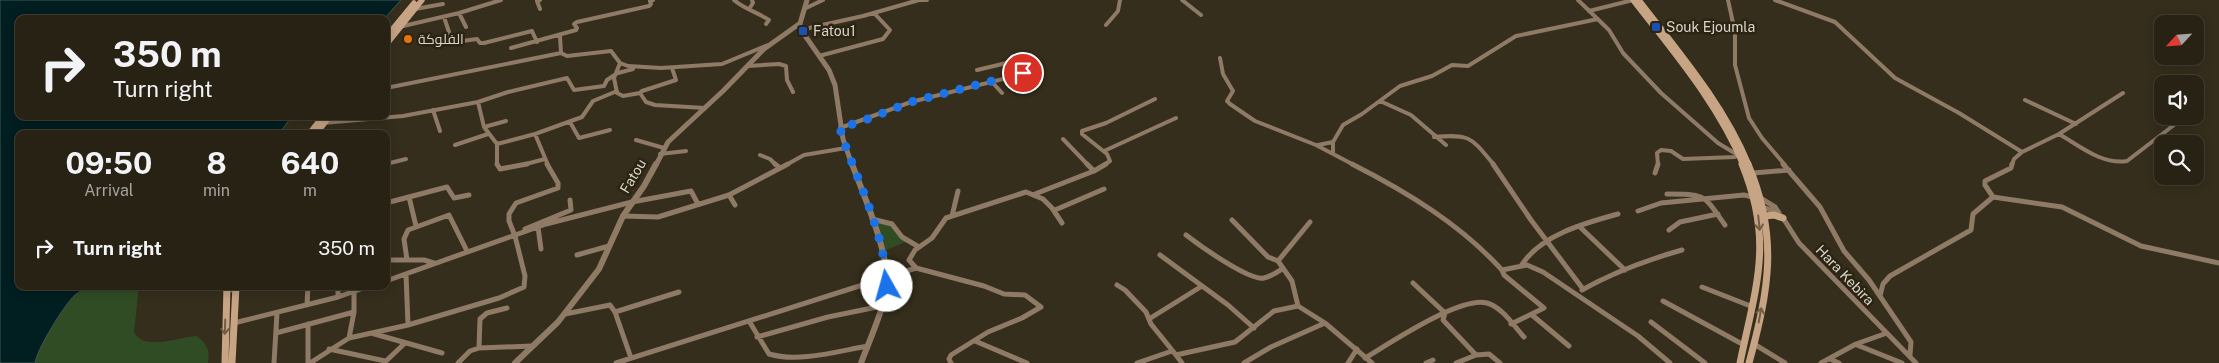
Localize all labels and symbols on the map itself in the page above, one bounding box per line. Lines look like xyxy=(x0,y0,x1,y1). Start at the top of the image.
north arrow xyxy=(2154,15,2204,65)
place label: Souk Ejoumla xyxy=(1666,19,1755,35)
marker: Souk Ejoumla xyxy=(1650,21,1662,33)
place label: Fatou1 xyxy=(813,23,856,39)
marker: Fatou1 xyxy=(797,25,809,37)
place label: الفلوكة xyxy=(418,31,464,47)
marker: الفلوكة xyxy=(402,33,414,45)
pin xyxy=(1002,52,1044,94)
street label: Fatou xyxy=(617,156,649,196)
one-way arrow xyxy=(1754,214,1763,230)
street label: Hara Kebira xyxy=(1813,242,1877,308)
position arrow xyxy=(860,259,912,311)
one-way arrow xyxy=(1755,308,1765,324)
one-way arrow xyxy=(220,319,229,335)

